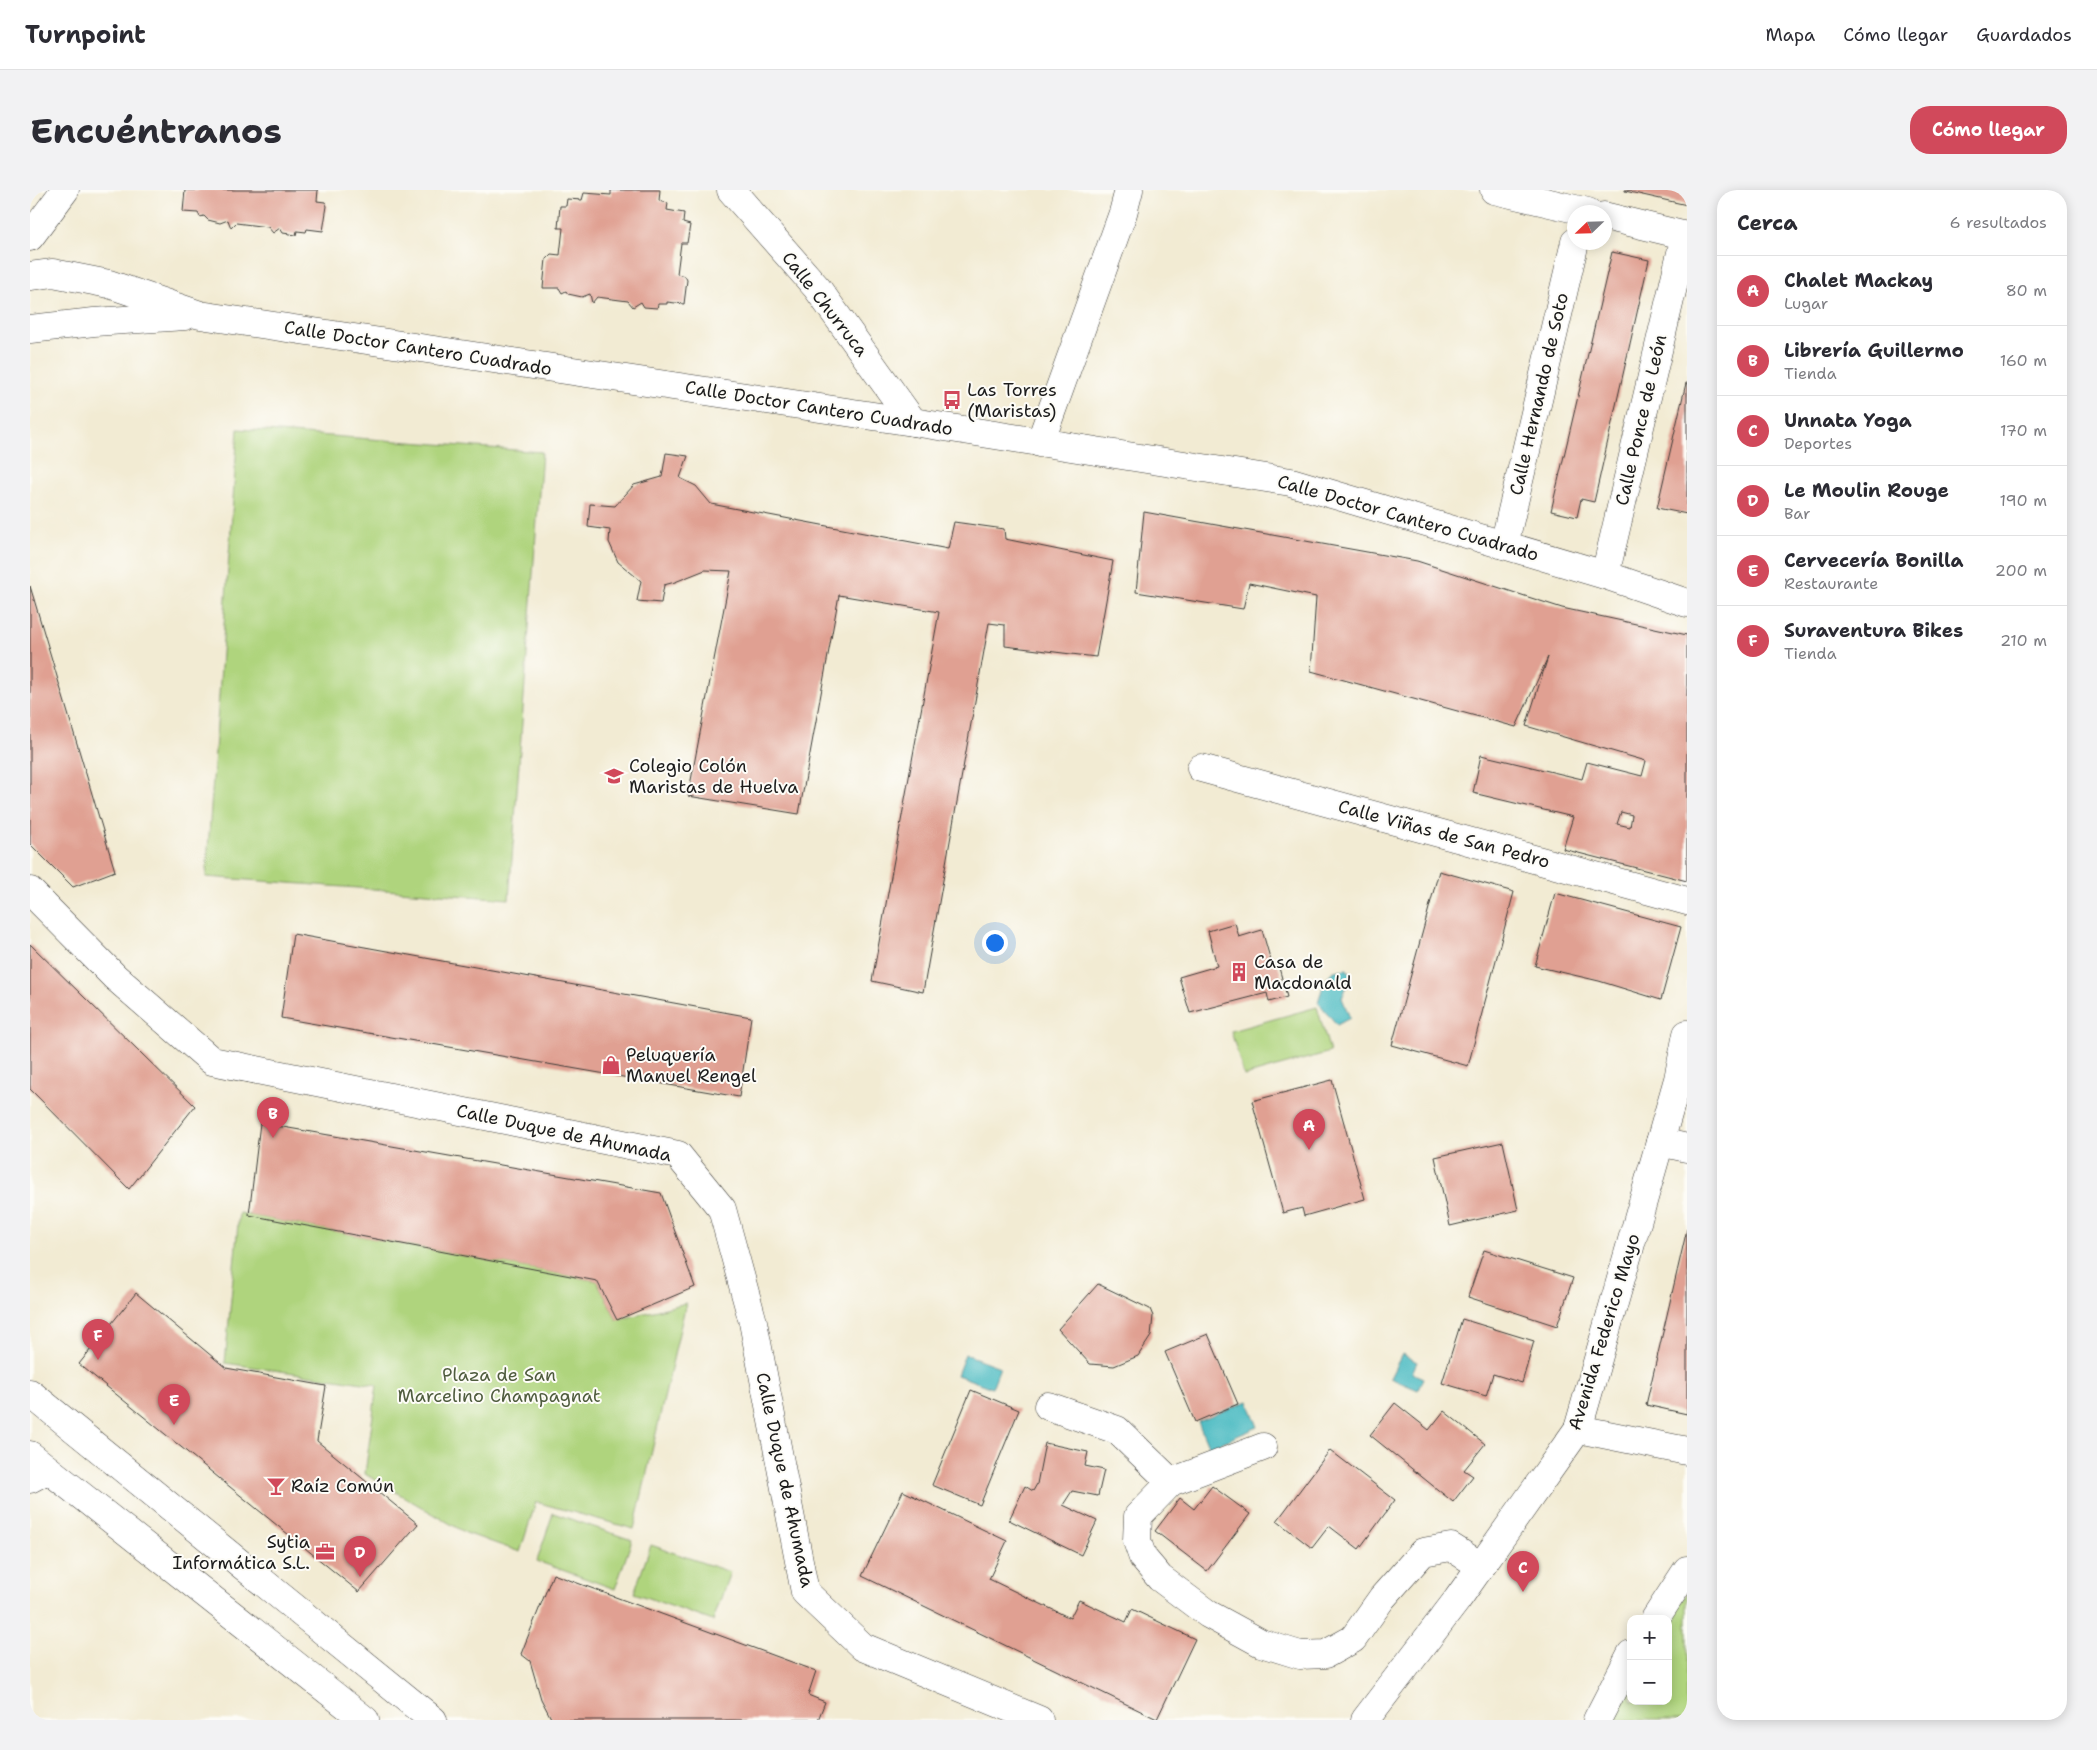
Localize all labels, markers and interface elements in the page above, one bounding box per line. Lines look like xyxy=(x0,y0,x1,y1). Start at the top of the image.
text: Turnpoint xyxy=(25,19,146,51)
text: Mapa xyxy=(1765,23,1815,47)
text: Cómo llegar xyxy=(1843,23,1948,47)
text: Guardados xyxy=(1976,23,2072,47)
button: Cómo llegar xyxy=(1910,106,2067,154)
text: Encuéntranos xyxy=(30,107,282,154)
north arrow xyxy=(1567,205,1612,250)
text: Cerca xyxy=(1737,209,1798,237)
text: 6 resultados xyxy=(1949,212,2047,233)
street label: Calle Churruca xyxy=(776,247,874,361)
text: Chalet Mackay xyxy=(1784,268,1933,293)
text: A xyxy=(1747,280,1759,301)
text: 80 m xyxy=(2006,280,2047,301)
street label: Calle Hernando de Soto xyxy=(1504,290,1574,498)
text: Lugar xyxy=(1784,293,1828,314)
street label: Calle Doctor Cantero Cuadrado xyxy=(282,315,554,381)
street label: Calle Ponce de León xyxy=(1610,332,1672,508)
text: Librería Guillermo xyxy=(1784,338,1964,363)
text: B xyxy=(1748,350,1758,371)
text: 160 m xyxy=(2000,350,2047,371)
text: Tienda xyxy=(1784,363,1837,384)
street label: Calle Doctor Cantero Cuadrado xyxy=(683,375,955,441)
place label: Las Torres (Maristas) xyxy=(967,378,1057,423)
bus stop icon: Las Torres (Maristas) xyxy=(941,389,963,411)
text: Unnata Yoga xyxy=(1784,408,1912,433)
text: C xyxy=(1748,420,1758,441)
text: 170 m xyxy=(2000,420,2047,441)
text: Deportes xyxy=(1784,433,1852,454)
street label: Calle Doctor Cantero Cuadrado xyxy=(1275,469,1541,567)
text: Le Moulin Rouge xyxy=(1784,478,1949,503)
text: D xyxy=(1747,490,1759,511)
text: 190 m xyxy=(2000,490,2047,511)
text: Bar xyxy=(1784,503,1811,524)
text: Cervecería Bonilla xyxy=(1784,548,1964,573)
text: E xyxy=(1748,560,1758,581)
text: 200 m xyxy=(1995,560,2047,581)
text: Restaurante xyxy=(1784,573,1878,594)
text: Suraventura Bikes xyxy=(1784,618,1963,643)
text: F xyxy=(1748,630,1758,651)
text: 210 m xyxy=(2000,630,2047,651)
text: Tienda xyxy=(1784,643,1837,664)
place label: Colegio Colón Maristas de Huelva xyxy=(629,754,799,799)
school or university icon: Colegio Colón Maristas de Huelva xyxy=(603,765,625,787)
street label: Calle Viñas de San Pedro xyxy=(1336,794,1552,874)
your location xyxy=(982,930,1008,956)
place label: Casa de Macdonald xyxy=(1254,950,1352,995)
building icon: Casa de Macdonald xyxy=(1228,961,1250,983)
place label: Peluquería Manuel Rengel xyxy=(626,1043,757,1088)
shop icon: Peluquería Manuel Rengel xyxy=(600,1054,622,1076)
pin: B xyxy=(257,1097,289,1138)
street label: Calle Duque de Ahumada xyxy=(454,1098,674,1168)
pin: A xyxy=(1293,1109,1325,1150)
street label: Avenida Federico Mayo xyxy=(1563,1231,1645,1433)
pin: F xyxy=(82,1319,114,1360)
park label: Plaza de San Marcelino Champagnat xyxy=(397,1363,601,1408)
street label: Calle Duque de Ahumada xyxy=(750,1370,820,1590)
pin: E xyxy=(158,1384,190,1425)
place label: Raíz Común xyxy=(291,1474,394,1498)
bar icon: Raíz Común xyxy=(265,1475,287,1497)
place label: Sytia Informática S.L. xyxy=(172,1530,310,1575)
pin: D xyxy=(344,1536,376,1577)
office icon: Sytia Informática S.L. xyxy=(314,1541,336,1563)
pin: C xyxy=(1507,1551,1539,1592)
map controls xyxy=(1627,1615,1672,1705)
button: + xyxy=(1627,1615,1672,1660)
button: − xyxy=(1627,1660,1672,1705)

